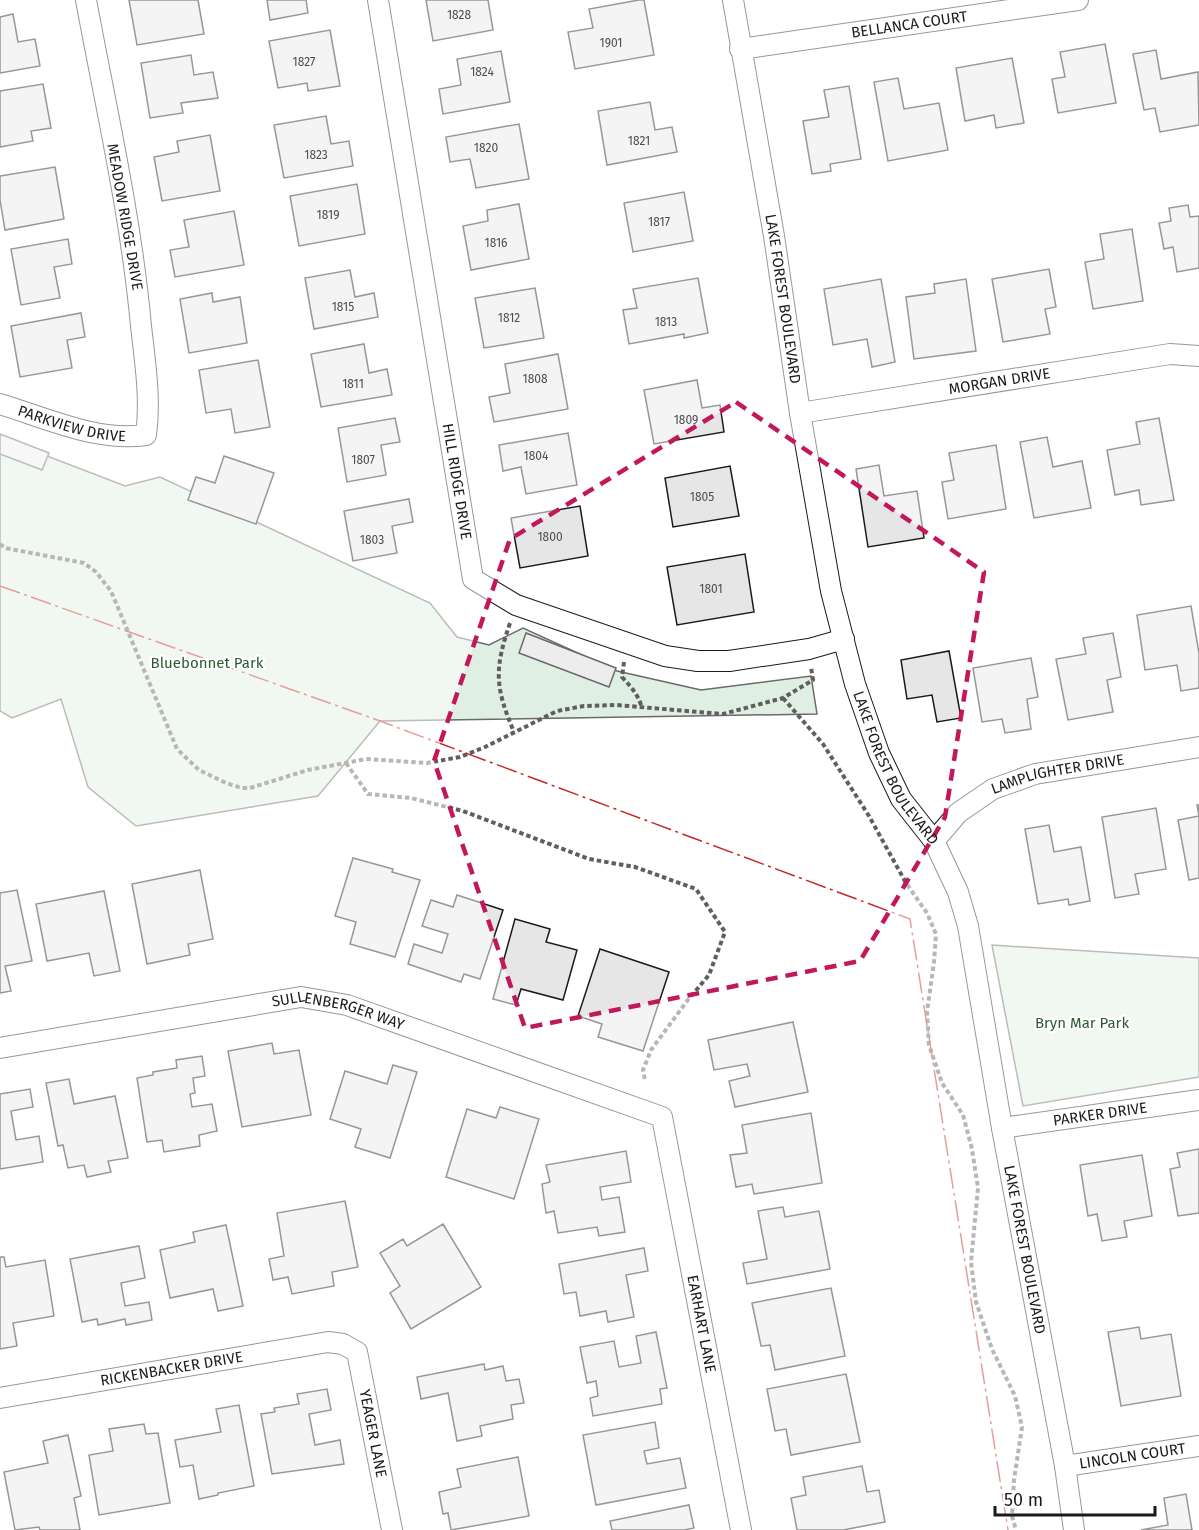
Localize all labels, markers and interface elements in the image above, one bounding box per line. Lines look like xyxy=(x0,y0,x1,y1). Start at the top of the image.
street label: BELLANCA COURT xyxy=(850,7,969,42)
house number: 1828 xyxy=(447,8,472,22)
house number: 1901 xyxy=(599,36,623,50)
house number: 1827 xyxy=(293,55,315,69)
house number: 1824 xyxy=(470,65,494,79)
house number: 1821 xyxy=(628,134,650,148)
house number: 1820 xyxy=(474,141,498,155)
street label: MEADOW RIDGE DRIVE xyxy=(103,142,147,292)
house number: 1823 xyxy=(304,148,328,162)
house number: 1819 xyxy=(317,208,339,222)
street label: LAKE FOREST BOULEVARD xyxy=(761,212,805,385)
house number: 1817 xyxy=(648,215,670,229)
house number: 1816 xyxy=(484,236,508,250)
house number: 1815 xyxy=(332,300,354,314)
house number: 1812 xyxy=(498,311,520,325)
house number: 1813 xyxy=(655,315,677,329)
street label: MORGAN DRIVE xyxy=(947,364,1052,398)
house number: 1808 xyxy=(522,372,548,386)
house number: 1811 xyxy=(342,377,364,391)
street label: PARKVIEW DRIVE xyxy=(15,401,126,445)
house number: 1809 xyxy=(674,413,698,427)
street label: HILL RIDGE DRIVE xyxy=(439,422,475,541)
house number: 1804 xyxy=(524,449,549,463)
house number: 1807 xyxy=(351,453,375,467)
house number: 1805 xyxy=(690,490,714,504)
house number: 1800 xyxy=(537,530,563,544)
house number: 1803 xyxy=(360,533,384,547)
house number: 1801 xyxy=(699,582,723,596)
park label: Bluebonnet Park xyxy=(151,654,264,672)
street label: LAKE FOREST BOULEVARD xyxy=(849,689,942,848)
street label: LAMPLIGHTER DRIVE xyxy=(988,750,1126,798)
street label: SULLENBERGER WAY xyxy=(270,987,408,1034)
park label: Bryn Mar Park xyxy=(1035,1014,1129,1032)
street label: PARKER DRIVE xyxy=(1052,1098,1148,1130)
street label: LAKE FOREST BOULEVARD xyxy=(1000,1164,1049,1336)
street label: EARHART LANE xyxy=(683,1273,720,1374)
street label: RICKENBACKER DRIVE xyxy=(99,1348,244,1390)
street label: YEAGER LANE xyxy=(356,1388,390,1479)
street label: LINCOLN COURT xyxy=(1078,1439,1187,1473)
scale bar xyxy=(995,1479,1156,1517)
text: 50 m xyxy=(1004,1489,1043,1511)

